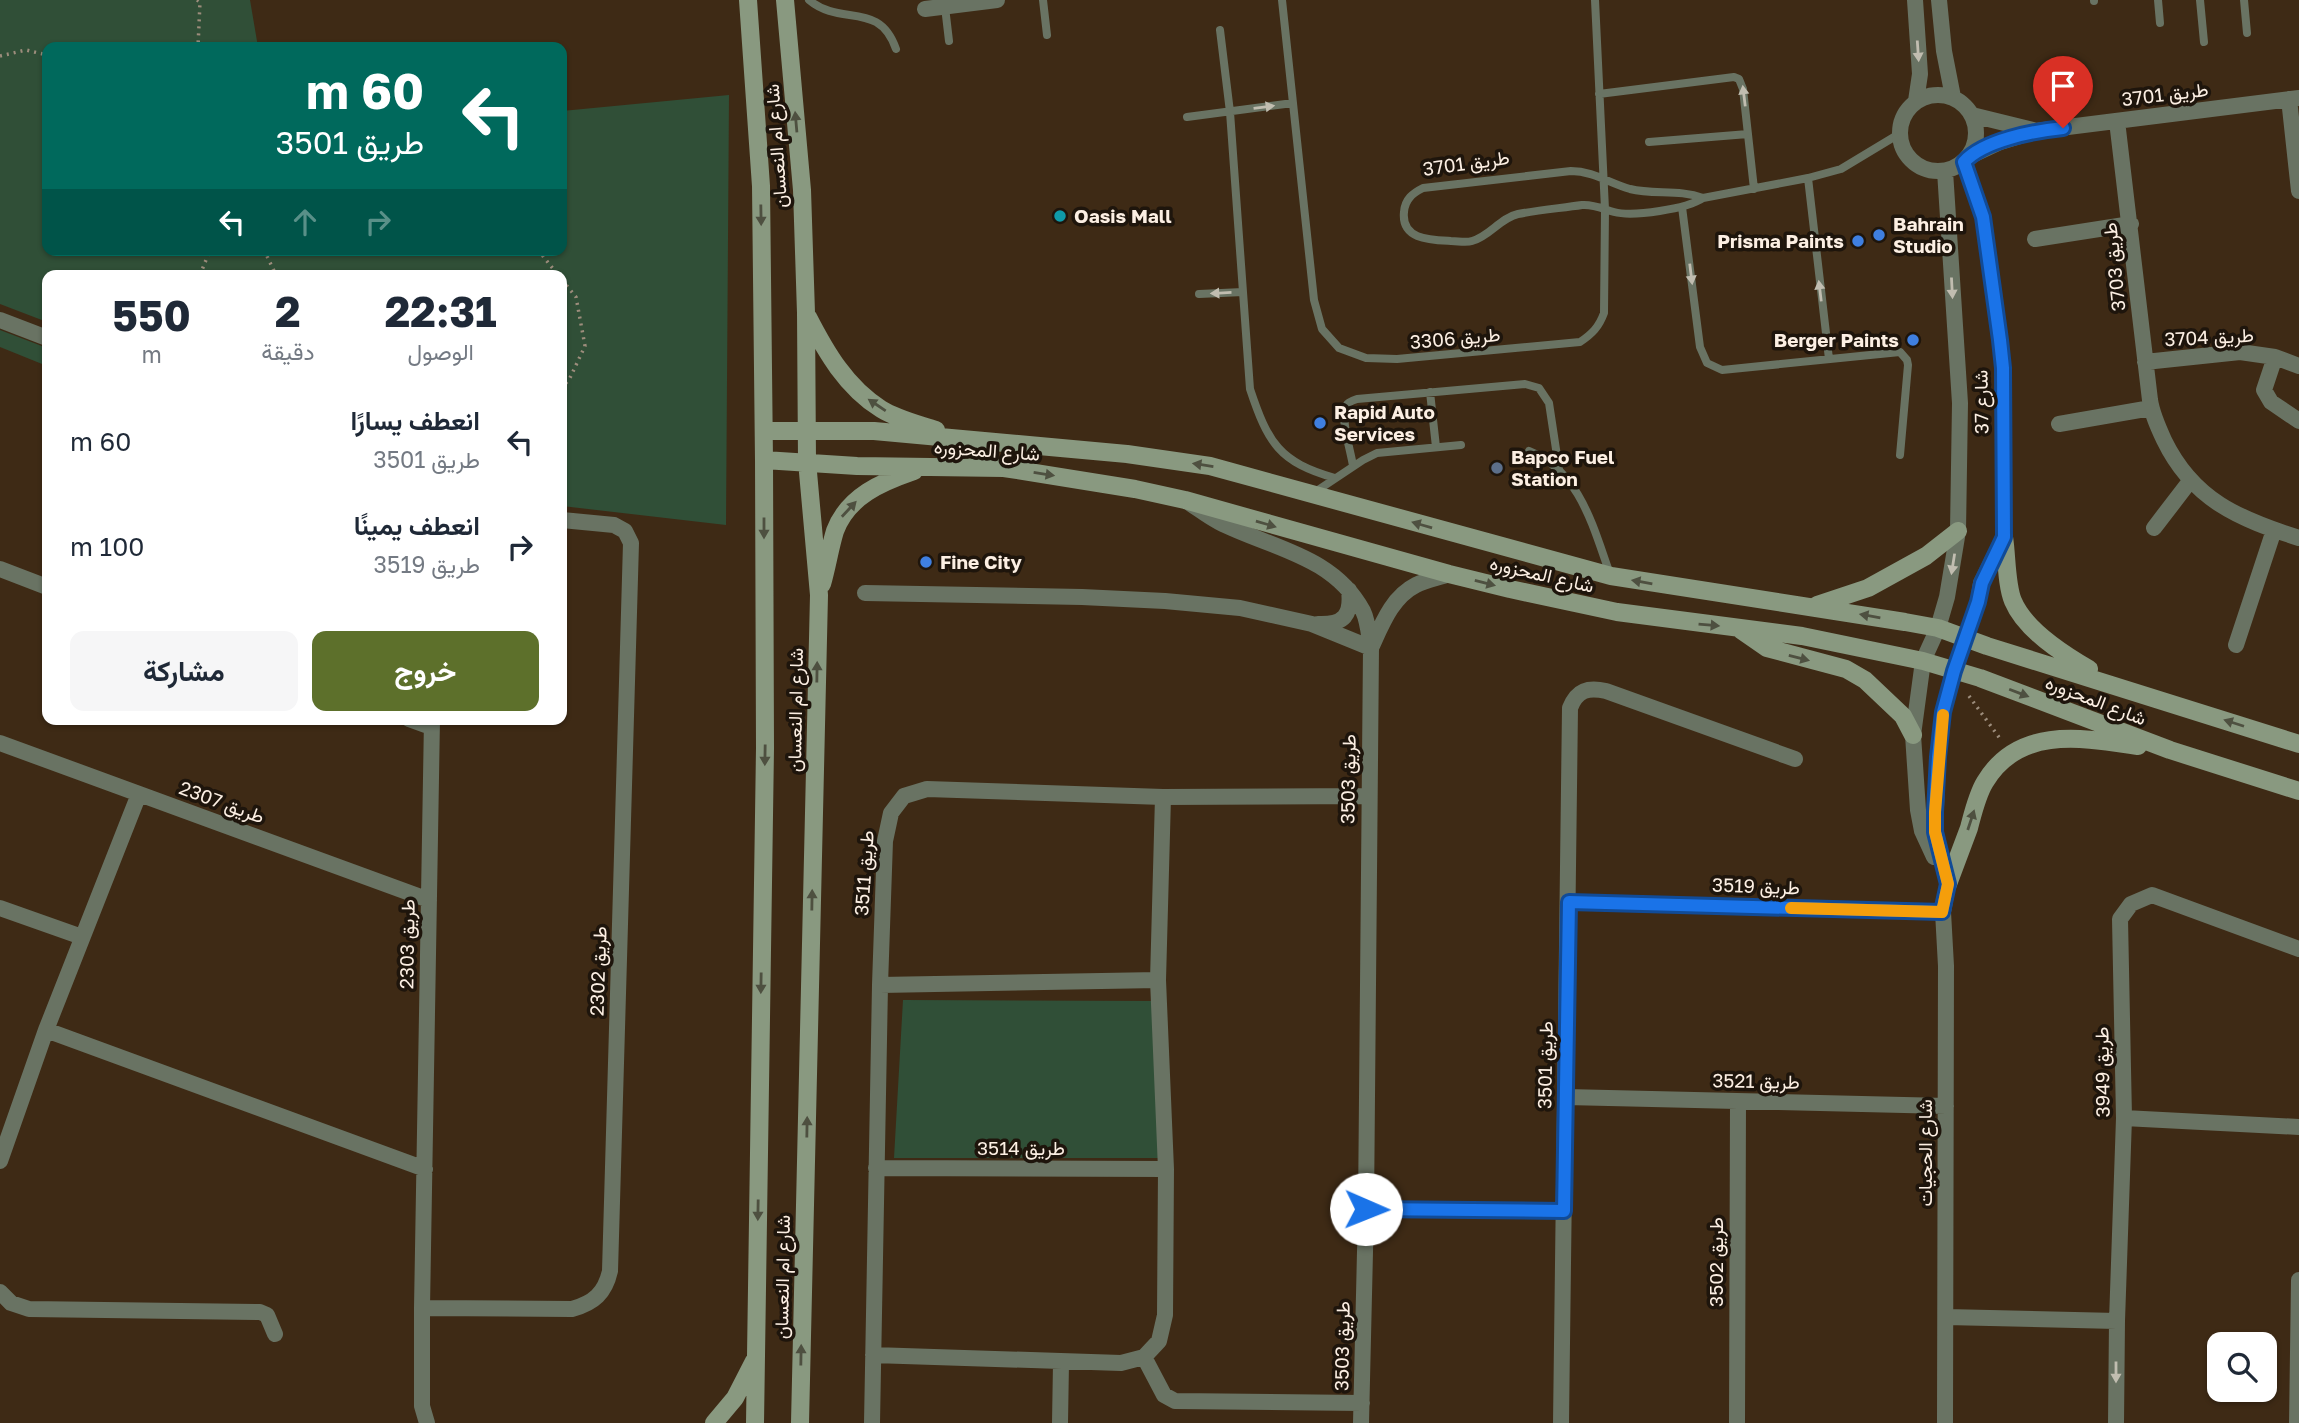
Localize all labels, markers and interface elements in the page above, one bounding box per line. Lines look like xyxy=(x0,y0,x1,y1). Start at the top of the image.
one-way arrow xyxy=(1913,40,1924,62)
pin xyxy=(2033,56,2093,128)
text: 60 m xyxy=(306,61,424,120)
icon: arrive xyxy=(2044,67,2082,105)
icon: left xyxy=(448,70,539,161)
street label: طريق 3701 xyxy=(2120,77,2210,111)
street label: شارع ام النعسان xyxy=(760,83,793,209)
one-way arrow xyxy=(1738,85,1749,107)
one-way arrow xyxy=(1253,102,1275,113)
one-way arrow xyxy=(790,111,801,133)
text: طريق 3501 xyxy=(276,123,424,161)
street label: طريق 3701 xyxy=(1421,145,1511,181)
icon: left xyxy=(213,203,251,241)
icon: ahead xyxy=(286,203,324,241)
icon: right xyxy=(359,203,397,241)
one-way arrow xyxy=(755,204,767,226)
place label: Oasis Mall xyxy=(1074,204,1172,227)
marker: Oasis Mall xyxy=(1052,208,1068,224)
place label: Bahrain Studio xyxy=(1893,212,1964,257)
street label: طريق 3703 xyxy=(2097,221,2131,313)
marker: Bahrain Studio xyxy=(1871,227,1887,243)
place label: Prisma Paints xyxy=(1717,229,1844,252)
marker: Prisma Paints xyxy=(1850,233,1866,249)
one-way arrow xyxy=(1685,264,1696,286)
one-way arrow xyxy=(1947,277,1958,299)
one-way arrow xyxy=(1815,280,1826,302)
text: 2 xyxy=(275,286,301,336)
text: 22:31 xyxy=(385,286,497,336)
one-way arrow xyxy=(1210,288,1232,299)
text: 550 xyxy=(112,290,191,340)
street label: طريق 3306 xyxy=(1409,322,1501,354)
street label: طريق 3704 xyxy=(2164,323,2254,351)
place label: Berger Paints xyxy=(1774,328,1899,351)
marker: Berger Paints xyxy=(1905,332,1921,348)
text: دقيقة xyxy=(261,337,314,365)
text: الوصول xyxy=(408,337,474,365)
text: m xyxy=(141,340,162,368)
street label: شارع 37 xyxy=(1968,370,1995,434)
one-way arrow xyxy=(868,398,886,412)
place label: Rapid Auto Services xyxy=(1334,400,1435,445)
text: انعطف يسارًا xyxy=(350,405,480,436)
marker: Rapid Auto Services xyxy=(1312,415,1328,431)
icon: left xyxy=(501,423,539,461)
text: 60 m xyxy=(70,426,131,457)
street label: شارع المحزوره xyxy=(933,434,1041,467)
text: طريق 3501 xyxy=(373,445,480,473)
place label: Bapco Fuel Station xyxy=(1511,445,1614,490)
one-way arrow xyxy=(1192,459,1214,470)
marker: Bapco Fuel Station xyxy=(1489,460,1505,476)
one-way arrow xyxy=(1033,469,1055,480)
one-way arrow xyxy=(841,501,857,518)
text: انعطف يمينًا xyxy=(354,510,480,541)
one-way arrow xyxy=(758,517,770,539)
one-way arrow xyxy=(1256,519,1277,529)
one-way arrow xyxy=(1411,520,1432,530)
icon: right xyxy=(501,528,539,566)
text: 100 m xyxy=(70,531,144,562)
text: طريق 3519 xyxy=(374,550,480,578)
place label: Fine City xyxy=(940,550,1022,573)
street label: شارع المحزوره xyxy=(1487,550,1596,599)
one-way arrow xyxy=(1947,553,1958,575)
marker: Fine City xyxy=(918,554,934,570)
one-way arrow xyxy=(1631,576,1653,587)
one-way arrow xyxy=(1474,578,1496,589)
one-way arrow xyxy=(1859,610,1881,621)
one-way arrow xyxy=(1698,620,1720,631)
button: مشاركة xyxy=(70,631,298,711)
button: خروج xyxy=(312,631,539,711)
street label: شارع ام النعسان xyxy=(782,648,809,772)
one-way arrow xyxy=(1788,653,1810,664)
one-way arrow xyxy=(811,661,823,683)
street label: شارع المحزوره xyxy=(2042,670,2150,731)
one-way arrow xyxy=(2008,688,2029,699)
one-way arrow xyxy=(2223,717,2244,727)
street label: طريق 3503 xyxy=(1335,734,1361,824)
one-way arrow xyxy=(759,745,770,767)
street label: طريق 2307 xyxy=(176,775,268,829)
one-way arrow xyxy=(1966,809,1977,830)
street label: طريق 3511 xyxy=(849,829,879,917)
street label: طريق 3519 xyxy=(1712,872,1800,900)
one-way arrow xyxy=(806,889,818,911)
street label: طريق 2303 xyxy=(394,899,420,989)
street label: طريق 2302 xyxy=(584,926,612,1016)
one-way arrow xyxy=(756,972,767,994)
street label: طريق 3501 xyxy=(1532,1021,1558,1109)
street label: طريق 3949 xyxy=(2089,1026,2115,1118)
street label: طريق 3521 xyxy=(1712,1068,1800,1094)
street label: شارع الحجيات xyxy=(1913,1099,1938,1207)
one-way arrow xyxy=(801,1116,812,1138)
street label: طريق 3514 xyxy=(977,1136,1065,1160)
position arrow xyxy=(1329,1172,1403,1246)
one-way arrow xyxy=(752,1200,764,1222)
street label: شارع ام النعسان xyxy=(769,1215,796,1339)
street label: طريق 3502 xyxy=(1704,1217,1728,1307)
street label: طريق 3503 xyxy=(1329,1301,1355,1391)
map controls xyxy=(2207,1332,2277,1402)
button: search xyxy=(2207,1332,2277,1402)
one-way arrow xyxy=(796,1344,807,1366)
one-way arrow xyxy=(2110,1361,2122,1383)

